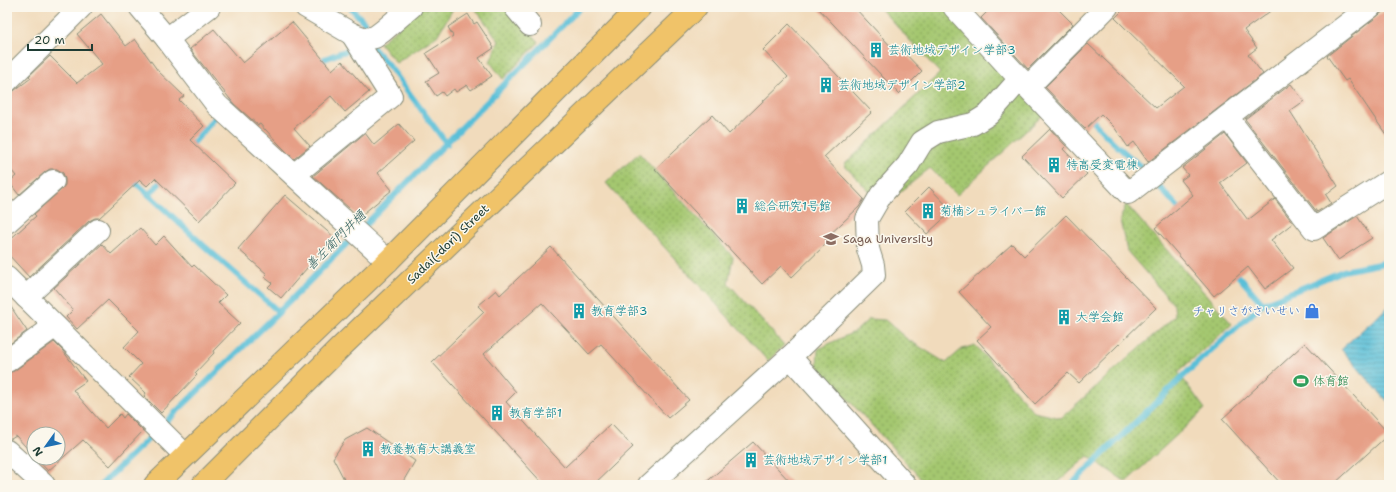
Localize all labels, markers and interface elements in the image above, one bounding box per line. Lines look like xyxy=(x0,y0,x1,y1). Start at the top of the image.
scale bar xyxy=(28,26,92,52)
text: 20 m xyxy=(34,32,65,48)
building icon: 芸術地域デザイン学部3 xyxy=(867,41,885,59)
place label: 芸術地域デザイン学部3 xyxy=(888,42,1016,58)
building icon: 芸術地域デザイン学部2 xyxy=(817,76,835,94)
place label: 芸術地域デザイン学部2 xyxy=(838,77,966,93)
building icon: 特高受変電棟 xyxy=(1045,156,1063,174)
place label: 特高受変電棟 xyxy=(1066,157,1138,173)
building icon: 総合研究1号館 xyxy=(733,197,751,215)
place label: 総合研究1号館 xyxy=(754,198,831,214)
street label: Sadai(-dori) Street xyxy=(404,201,492,287)
building icon: 菊楠シュライバー館 xyxy=(919,202,937,220)
place label: 菊楠シュライバー館 xyxy=(940,203,1047,219)
water label: 善左衛門井樋 xyxy=(302,206,370,274)
school or university icon: Saga University xyxy=(822,230,840,248)
place label: Saga University xyxy=(843,231,933,247)
building icon: 教育学部3 xyxy=(570,302,588,320)
shop icon: チャリさがさいせい xyxy=(1303,302,1321,320)
place label: 教育学部3 xyxy=(591,303,647,319)
place label: チャリさがさいせい xyxy=(1192,303,1300,319)
building icon: 大学会館 xyxy=(1055,308,1073,326)
place label: 大学会館 xyxy=(1076,309,1124,325)
sports icon: 体育館 xyxy=(1292,372,1310,390)
place label: 体育館 xyxy=(1313,373,1349,389)
building icon: 教育学部1 xyxy=(488,404,506,422)
place label: 教育学部1 xyxy=(509,405,562,421)
north arrow xyxy=(26,426,66,466)
building icon: 教養教育大講義室 xyxy=(359,440,377,458)
place label: 教養教育大講義室 xyxy=(380,441,476,457)
text: N xyxy=(29,443,47,459)
building icon: 芸術地域デザイン学部1 xyxy=(742,451,760,469)
place label: 芸術地域デザイン学部1 xyxy=(763,452,887,468)

